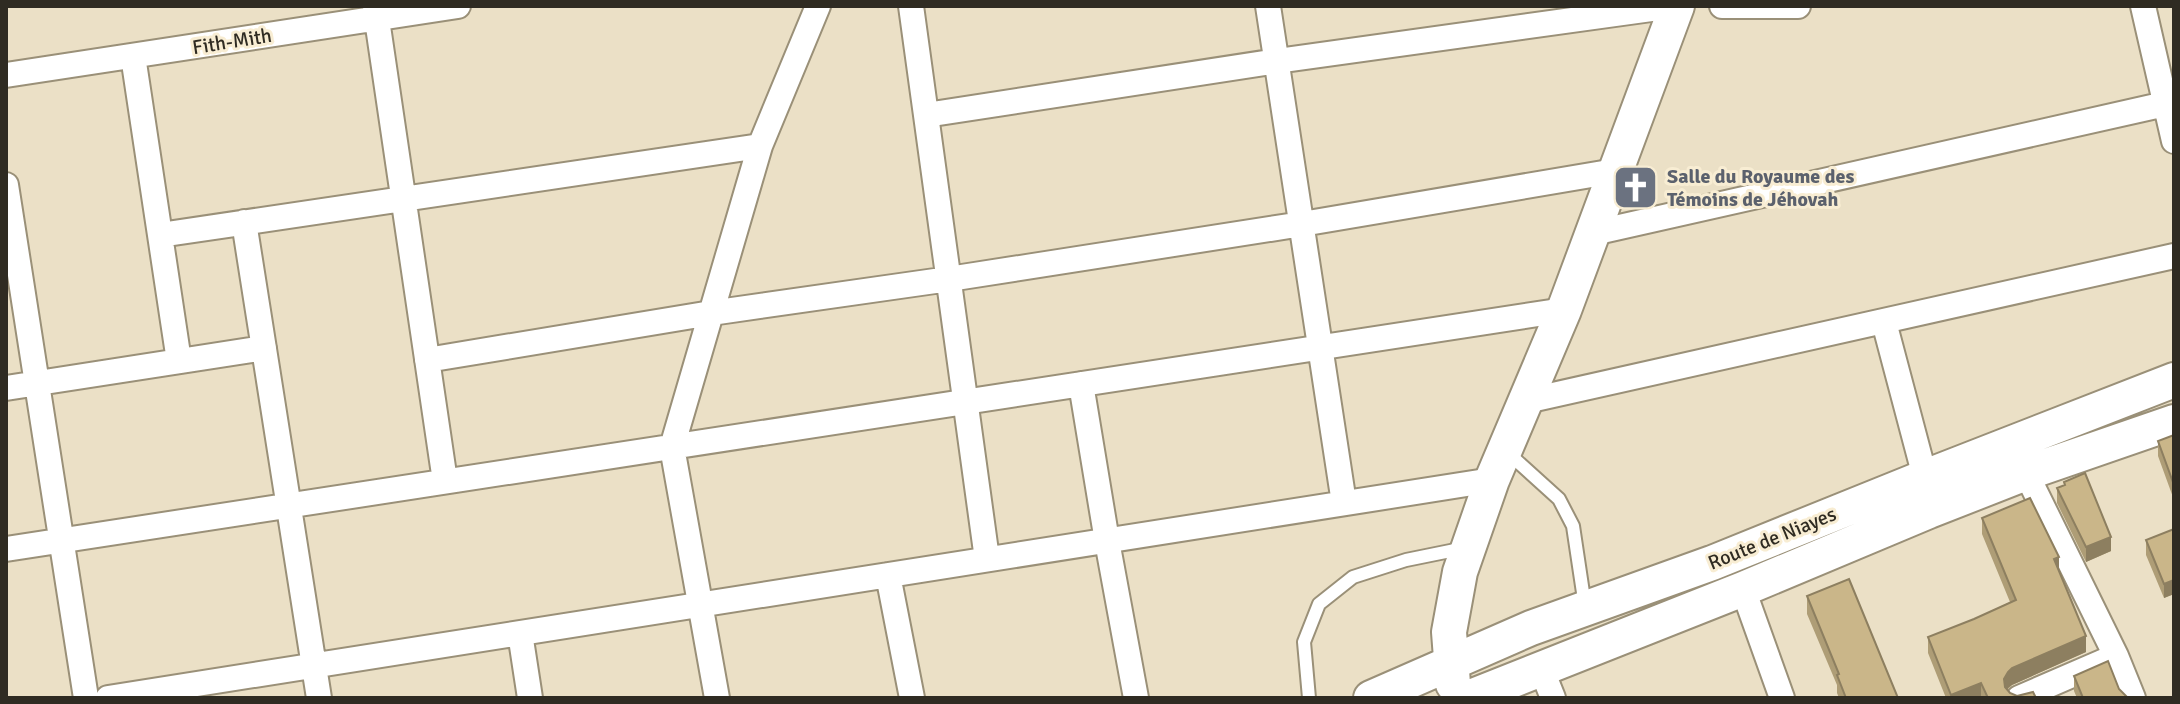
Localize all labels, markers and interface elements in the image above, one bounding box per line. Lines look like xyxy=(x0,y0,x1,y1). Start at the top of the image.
street label: Fith-Mith xyxy=(191,23,274,60)
church icon: Salle du Royaume des Témoins de Jéhovah xyxy=(1612,164,1660,212)
place label: Salle du Royaume des Témoins de Jéhovah xyxy=(1667,164,1854,212)
street label: Route de Niayes xyxy=(1704,501,1840,576)

